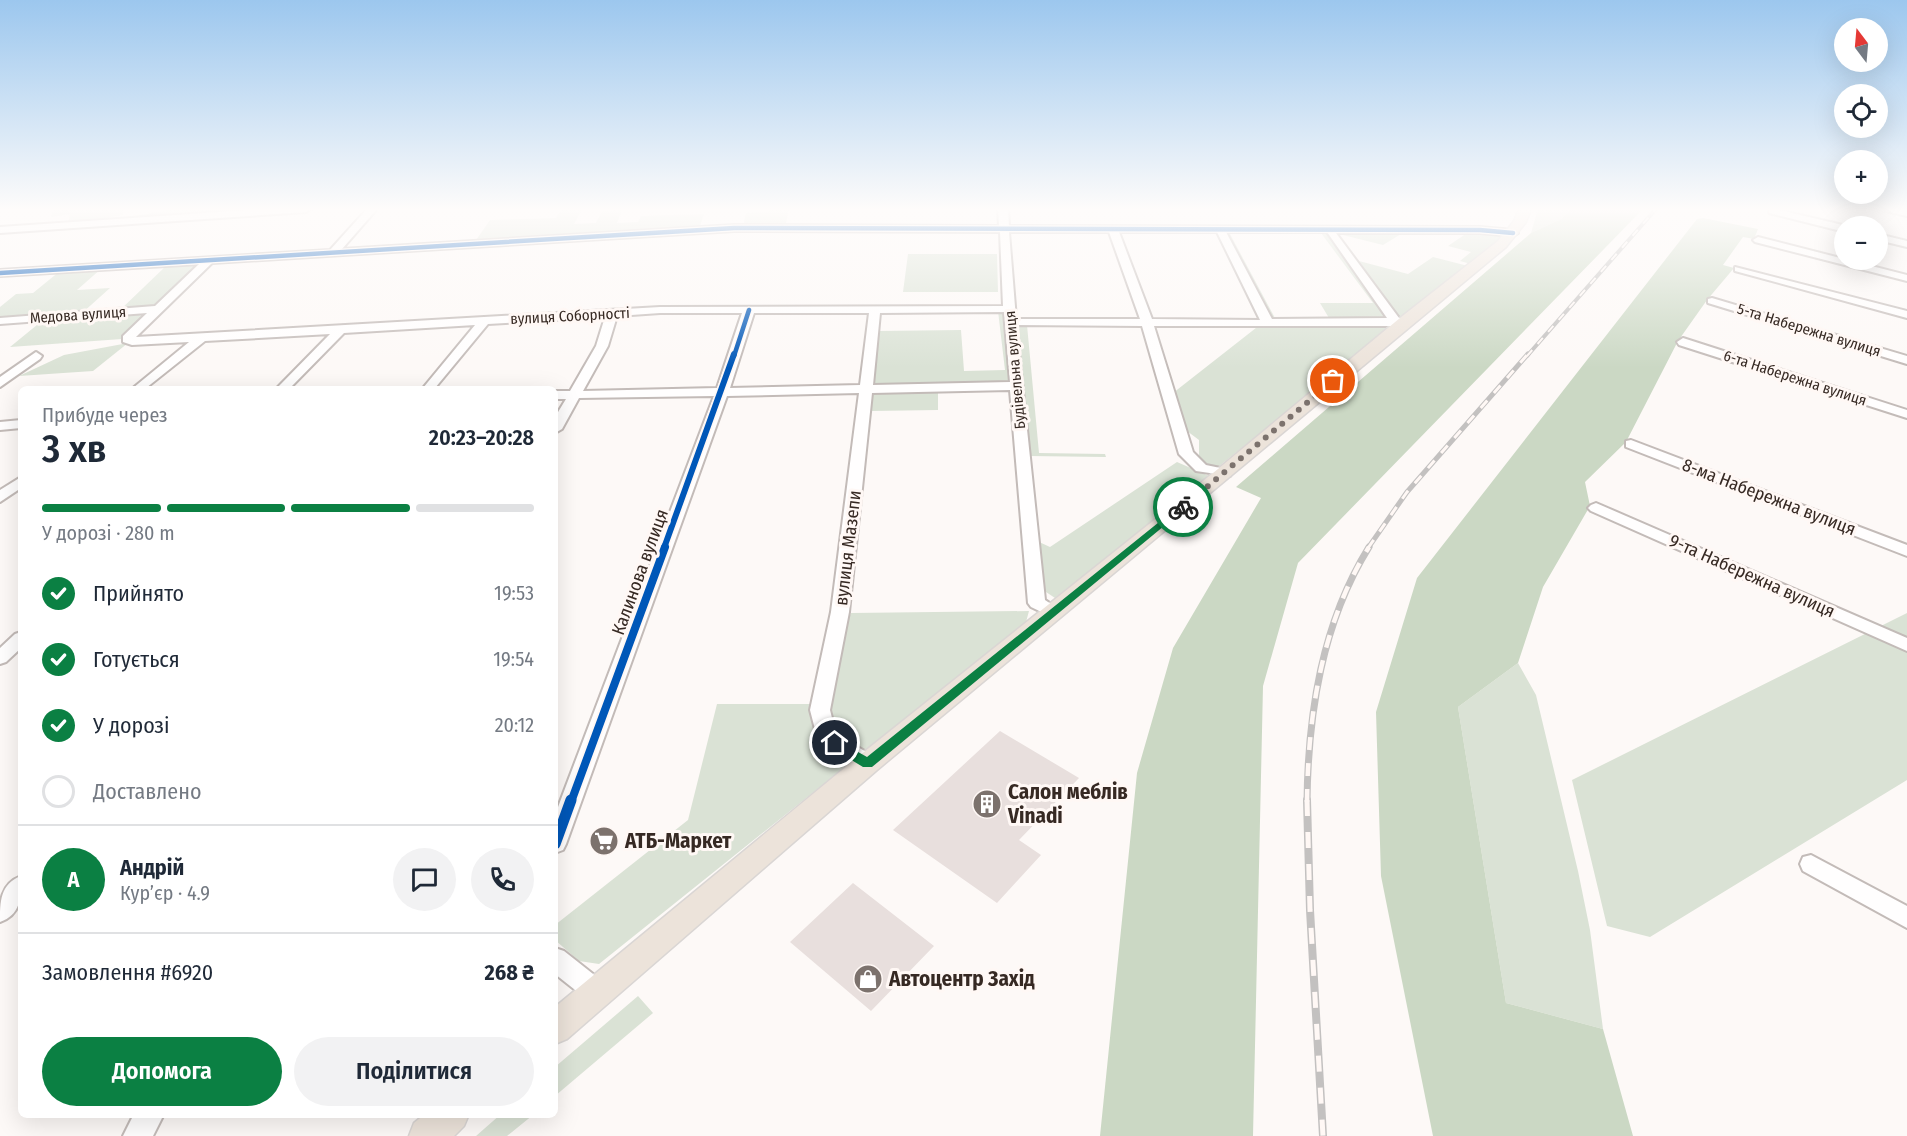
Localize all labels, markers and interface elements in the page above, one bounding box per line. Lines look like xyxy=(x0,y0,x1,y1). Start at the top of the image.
north arrow xyxy=(1834,18,1888,72)
map controls xyxy=(1834,18,1888,270)
button: locate xyxy=(1834,84,1888,138)
button: + xyxy=(1834,150,1888,204)
button: − xyxy=(1834,216,1888,270)
street label: 5-та Набережна вулиця xyxy=(1735,300,1883,360)
street label: Медова вулиця xyxy=(29,303,127,327)
street label: вулиця Соборності xyxy=(510,304,630,328)
street label: Будівельна вулиця xyxy=(1001,310,1029,430)
street label: 6-та Набережна вулиця xyxy=(1721,346,1869,410)
pin xyxy=(1307,355,1358,406)
icon: bag xyxy=(1316,364,1349,397)
text: Прибуде через xyxy=(42,403,168,427)
text: 20:23–20:28 xyxy=(429,424,534,451)
text: 3 хв xyxy=(42,426,106,472)
street label: 8-ма Набережна вулиця xyxy=(1679,454,1859,540)
courier xyxy=(1153,477,1213,537)
street label: вулиця Мазепи xyxy=(830,489,866,607)
icon: bike xyxy=(1167,491,1200,524)
street label: Калинова вулиця xyxy=(607,506,673,638)
text: У дорозі · 280 m xyxy=(42,521,175,545)
street label: 9-та Набережна вулиця xyxy=(1666,530,1838,622)
icon: check xyxy=(42,577,75,610)
text: Прийнято xyxy=(93,580,184,607)
text: 19:53 xyxy=(494,581,534,605)
icon: check xyxy=(42,643,75,676)
text: Готується xyxy=(93,646,180,673)
text: 19:54 xyxy=(493,647,534,671)
icon: check xyxy=(42,709,75,742)
text: У дорозі xyxy=(93,712,170,739)
text: 20:12 xyxy=(495,713,534,737)
pin xyxy=(809,717,860,768)
icon: home xyxy=(818,726,851,759)
text: Доставлено xyxy=(93,778,202,805)
place label: Салон меблів Vinadi xyxy=(1007,779,1128,829)
building icon: Салон меблів Vinadi xyxy=(971,788,1003,820)
supermarket icon: АТБ-Маркет xyxy=(588,825,620,857)
place label: АТБ-Маркет xyxy=(624,828,732,854)
button: chat xyxy=(393,848,456,911)
button: phone xyxy=(471,848,534,911)
text: Андрій xyxy=(120,854,184,881)
text: А xyxy=(68,866,79,893)
text: Кур’єр · 4.9 xyxy=(120,881,210,905)
text: Замовлення #6920 xyxy=(42,959,213,986)
text: 268 ₴ xyxy=(484,959,534,986)
shop icon: Автоцентр Захід xyxy=(852,963,884,995)
place label: Автоцентр Захід xyxy=(888,966,1035,992)
button: Допомога xyxy=(42,1037,282,1106)
button: Поділитися xyxy=(294,1037,534,1106)

